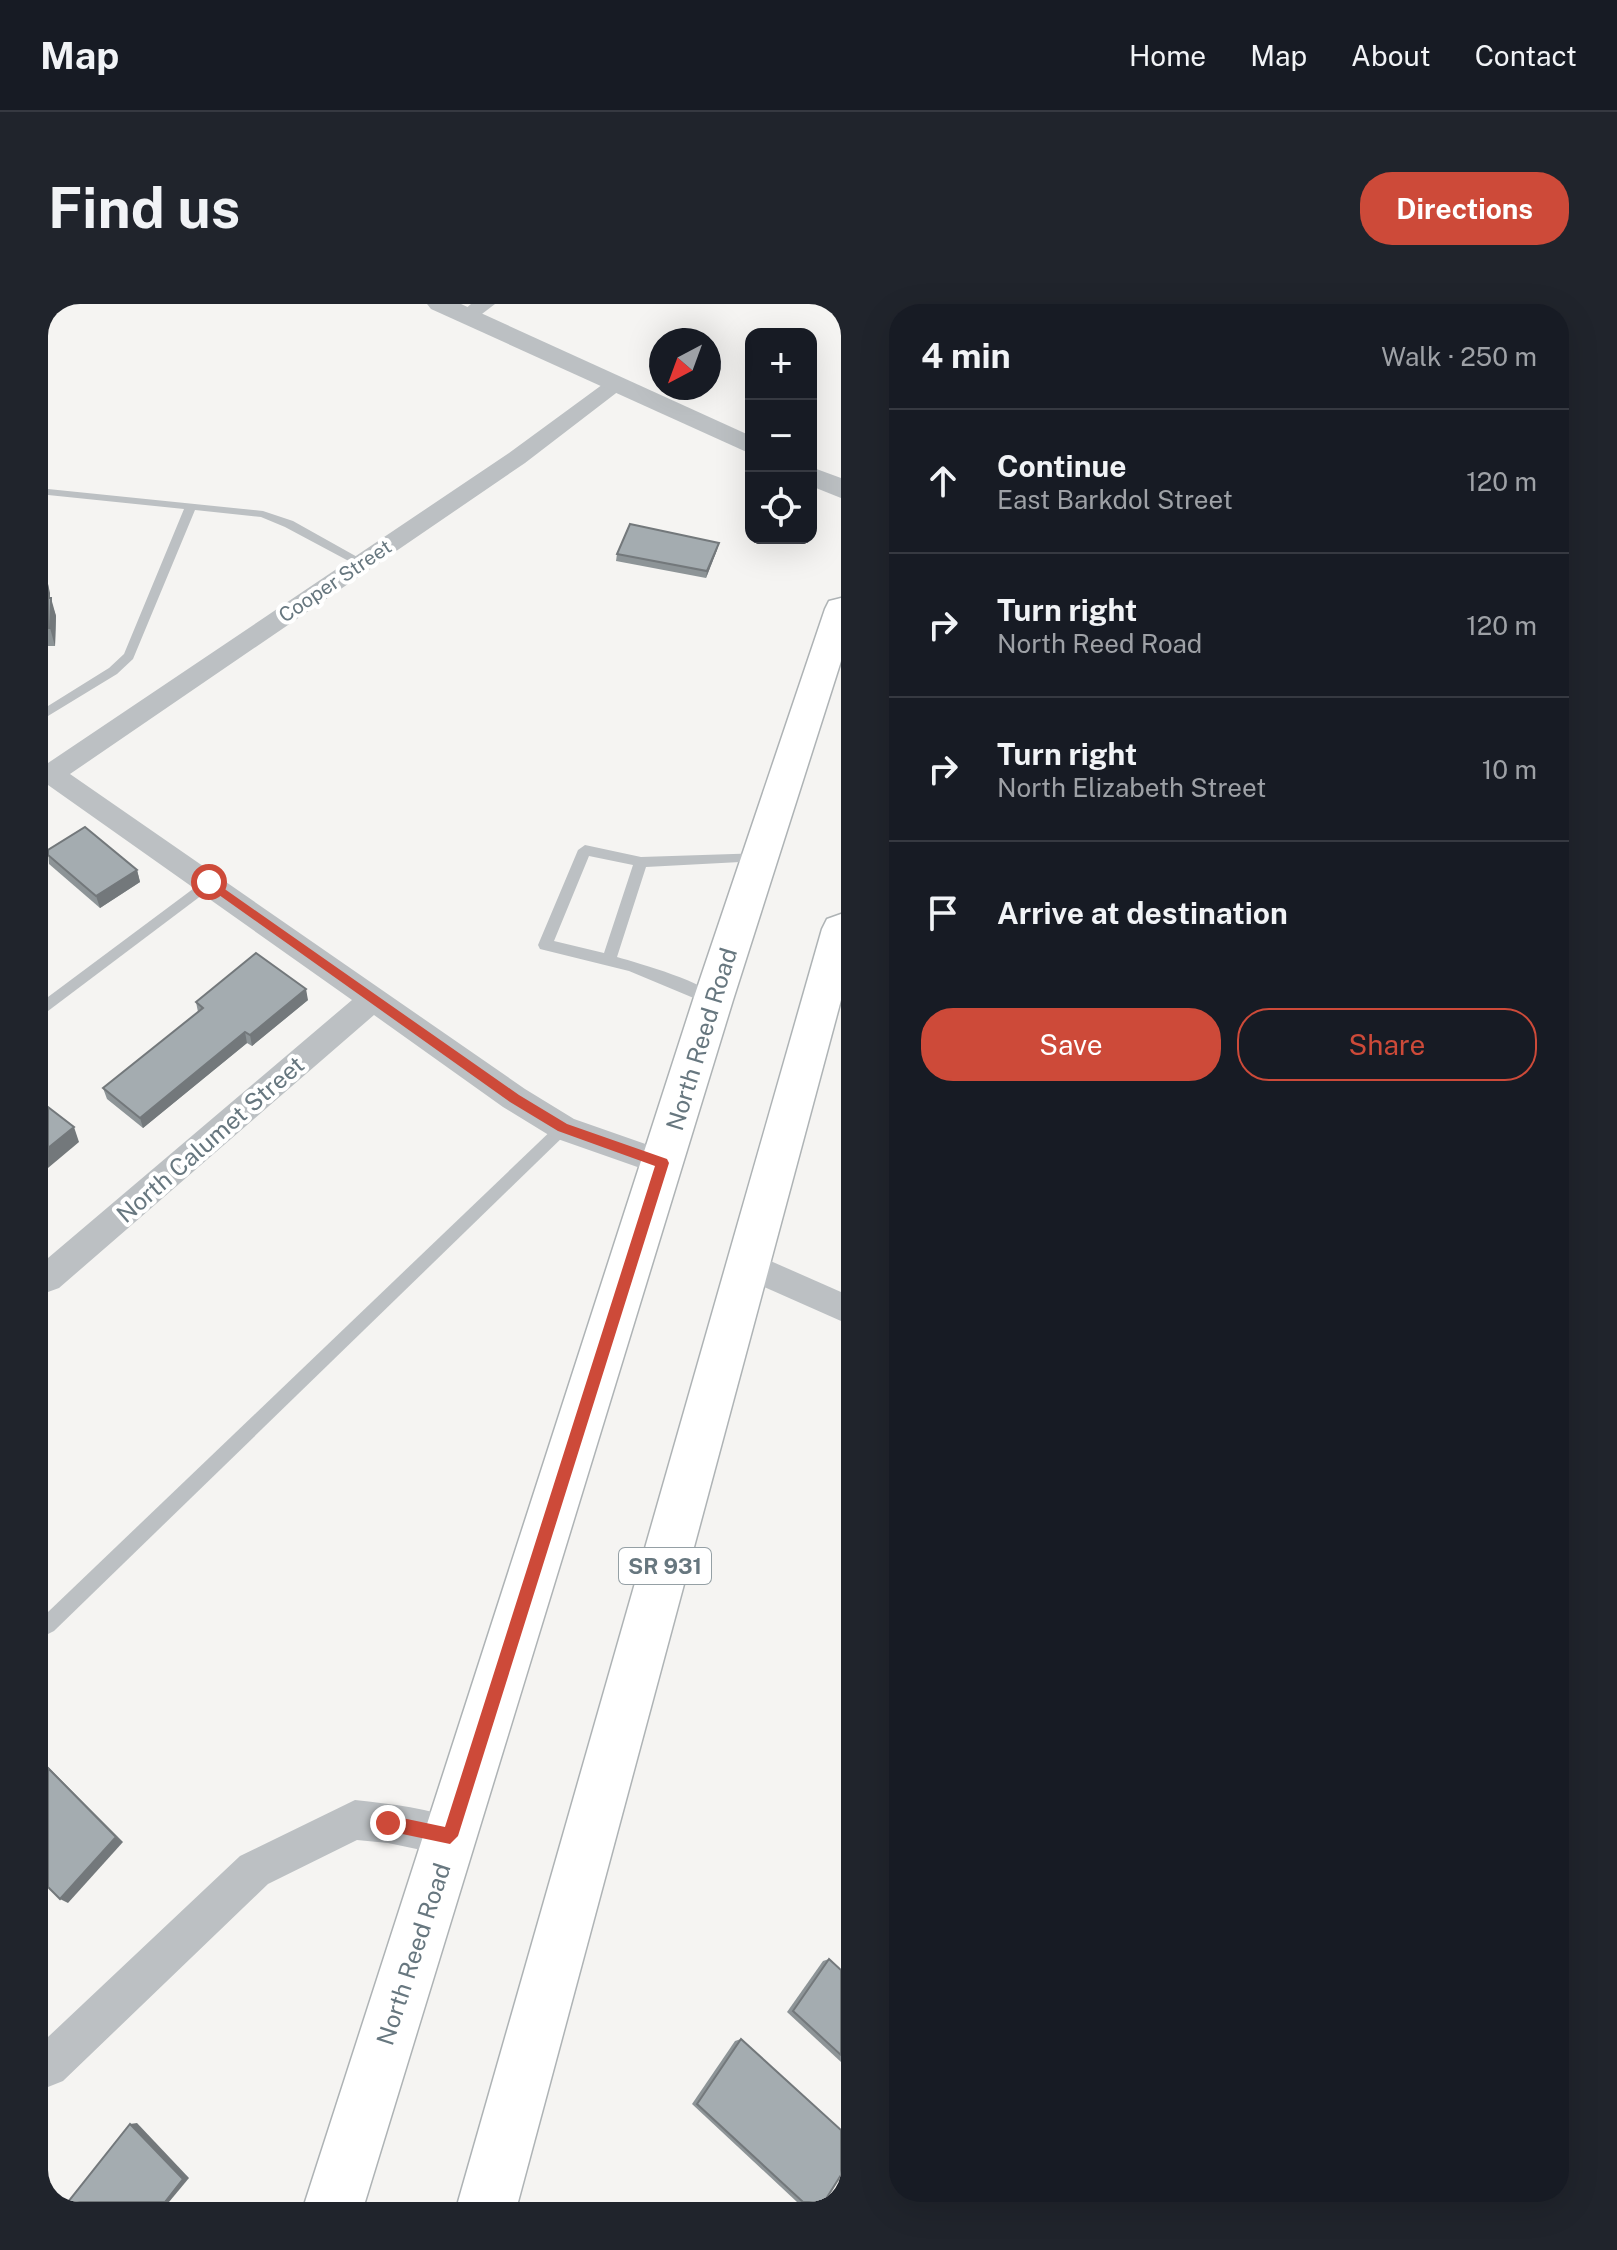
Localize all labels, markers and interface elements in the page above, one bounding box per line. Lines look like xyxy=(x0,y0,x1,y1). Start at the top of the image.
text: Map xyxy=(40,33,119,78)
text: Home xyxy=(1129,39,1206,72)
text: Map xyxy=(1250,39,1307,72)
text: About xyxy=(1351,39,1431,72)
text: Contact xyxy=(1475,39,1577,72)
button: Directions xyxy=(1360,172,1569,245)
text: Find us xyxy=(48,175,240,241)
north arrow xyxy=(649,328,721,400)
map controls xyxy=(745,328,817,544)
button: + xyxy=(745,328,817,400)
text: 4 min xyxy=(921,336,1011,376)
text: Walk · 250 m xyxy=(1381,341,1537,372)
button: − xyxy=(745,400,817,472)
text: Continue xyxy=(997,448,1127,484)
icon: ahead xyxy=(921,459,965,503)
text: 120 m xyxy=(1466,466,1537,497)
button: locate xyxy=(745,472,817,544)
text: East Barkdol Street xyxy=(997,484,1233,515)
street label: Cooper Street xyxy=(274,535,396,627)
text: Turn right xyxy=(997,592,1137,628)
icon: right xyxy=(921,603,965,647)
text: 120 m xyxy=(1466,610,1537,641)
text: North Reed Road xyxy=(997,628,1202,659)
text: Turn right xyxy=(997,736,1137,772)
icon: right xyxy=(921,747,965,791)
text: 10 m xyxy=(1482,754,1537,785)
text: North Elizabeth Street xyxy=(997,772,1266,803)
route start xyxy=(191,864,227,900)
icon: arrive xyxy=(921,891,965,935)
text: Arrive at destination xyxy=(997,895,1288,931)
street label: North Reed Road xyxy=(660,944,742,1134)
button: Save xyxy=(921,1008,1221,1081)
button: Share xyxy=(1237,1008,1537,1081)
street label: North Calumet Street xyxy=(111,1050,309,1228)
road number: SR 931 xyxy=(619,1548,711,1584)
route end xyxy=(370,1805,406,1841)
street label: North Reed Road xyxy=(370,1860,456,2048)

